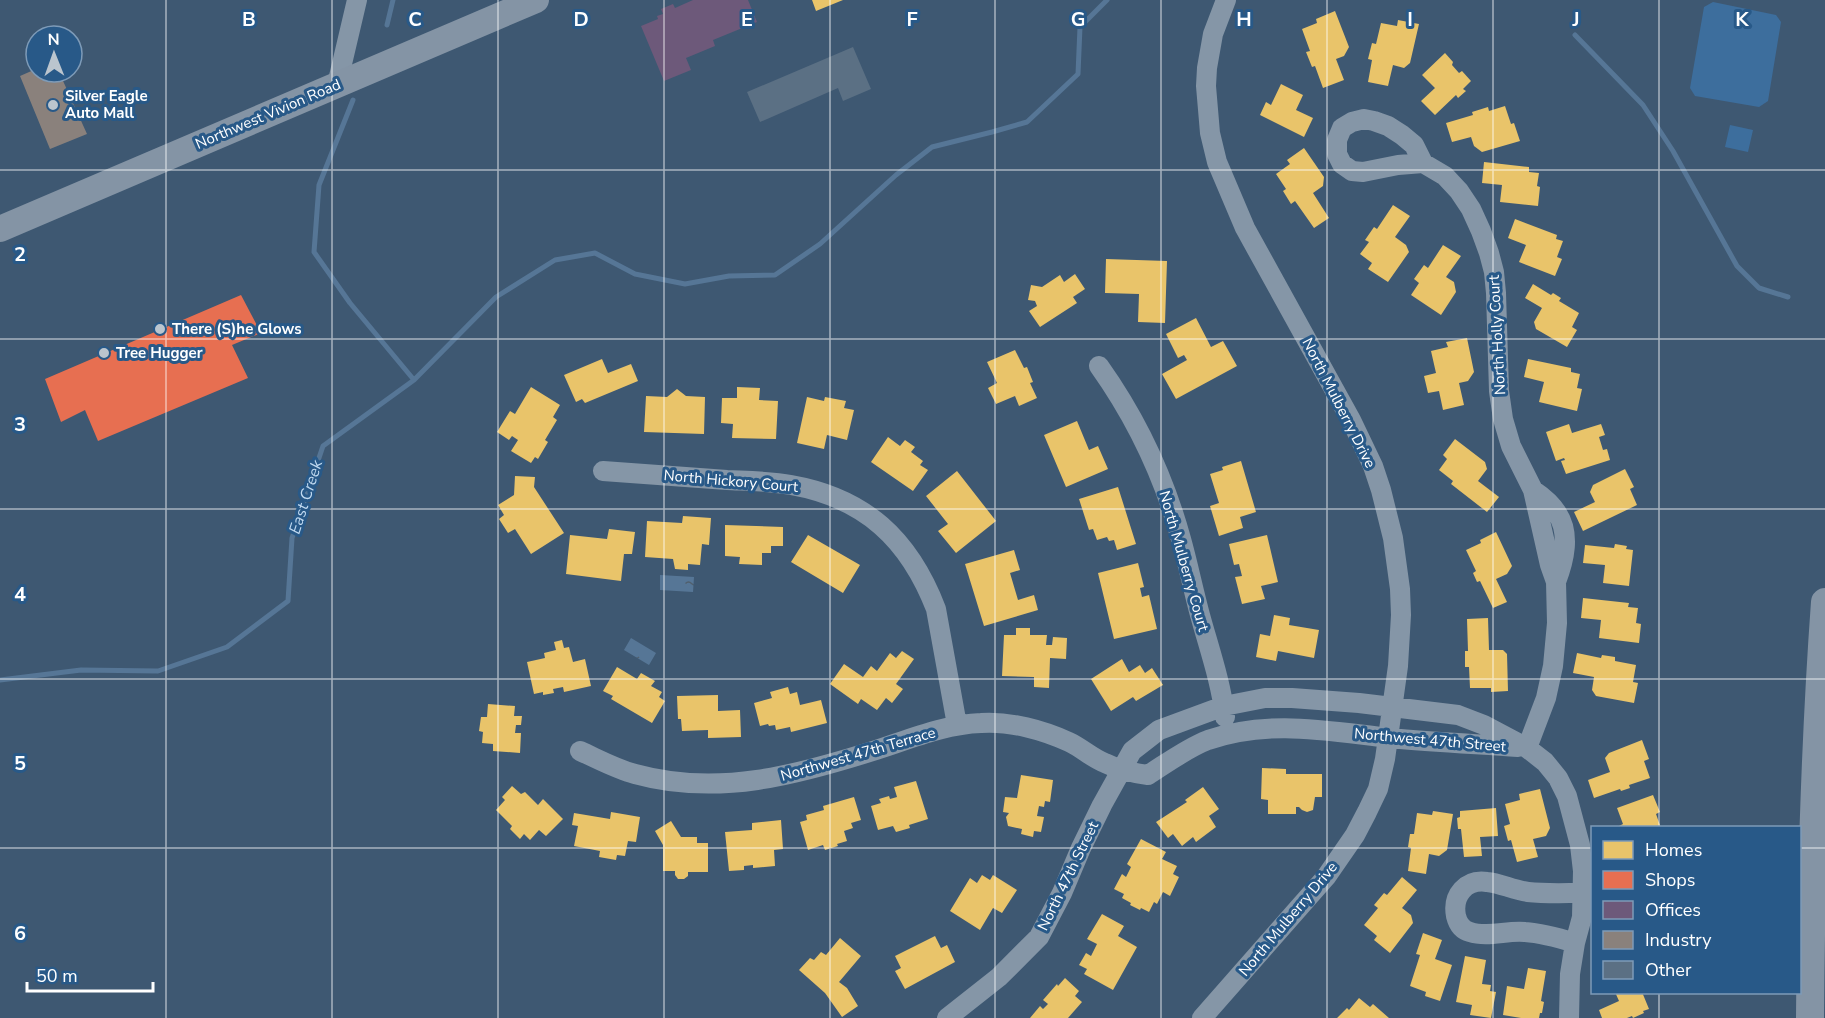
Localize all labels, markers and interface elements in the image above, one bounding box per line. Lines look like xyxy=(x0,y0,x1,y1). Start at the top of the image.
text: B xyxy=(242,6,256,33)
text: C xyxy=(408,6,422,33)
text: D xyxy=(573,6,589,33)
text: E xyxy=(741,6,753,33)
text: F xyxy=(906,6,918,33)
text: G xyxy=(1071,6,1085,33)
text: H xyxy=(1236,6,1252,33)
text: I xyxy=(1407,6,1413,33)
text: J xyxy=(1571,6,1580,33)
text: K xyxy=(1735,6,1749,33)
north arrow xyxy=(24,24,84,84)
text: N xyxy=(48,29,60,51)
street label: Northwest Vivion Road xyxy=(192,74,344,154)
place label: Silver Eagle Auto Mall xyxy=(65,86,148,123)
marker: Silver Eagle Auto Mall xyxy=(46,98,60,112)
text: 2 xyxy=(14,241,26,268)
street label: North Holly Court xyxy=(1484,274,1510,396)
place label: There (S)he Glows xyxy=(172,319,302,339)
marker: There (S)he Glows xyxy=(153,322,167,336)
street label: North Mulberry Drive xyxy=(1297,334,1381,472)
place label: Tree Hugger xyxy=(116,343,203,363)
marker: Tree Hugger xyxy=(97,346,111,360)
text: 3 xyxy=(14,411,26,438)
water label: East Creek xyxy=(284,456,329,537)
street label: North Hickory Court xyxy=(663,465,800,497)
street label: North Mulberry Court xyxy=(1154,488,1214,634)
text: 4 xyxy=(14,581,26,608)
street label: Northwest 47th Terrace xyxy=(778,722,938,786)
street label: Northwest 47th Street xyxy=(1353,723,1507,757)
text: 5 xyxy=(14,750,26,777)
street label: North 47th Street xyxy=(1033,817,1103,934)
legend xyxy=(1591,826,1801,994)
text: Homes xyxy=(1645,838,1702,862)
street label: North Mulberry Drive xyxy=(1234,858,1342,980)
text: Shops xyxy=(1645,868,1695,892)
text: Offices xyxy=(1645,898,1701,922)
text: 6 xyxy=(14,920,26,947)
text: Industry xyxy=(1645,928,1712,952)
scale bar xyxy=(27,955,153,993)
text: Other xyxy=(1645,958,1692,982)
text: 50 m xyxy=(36,964,78,988)

